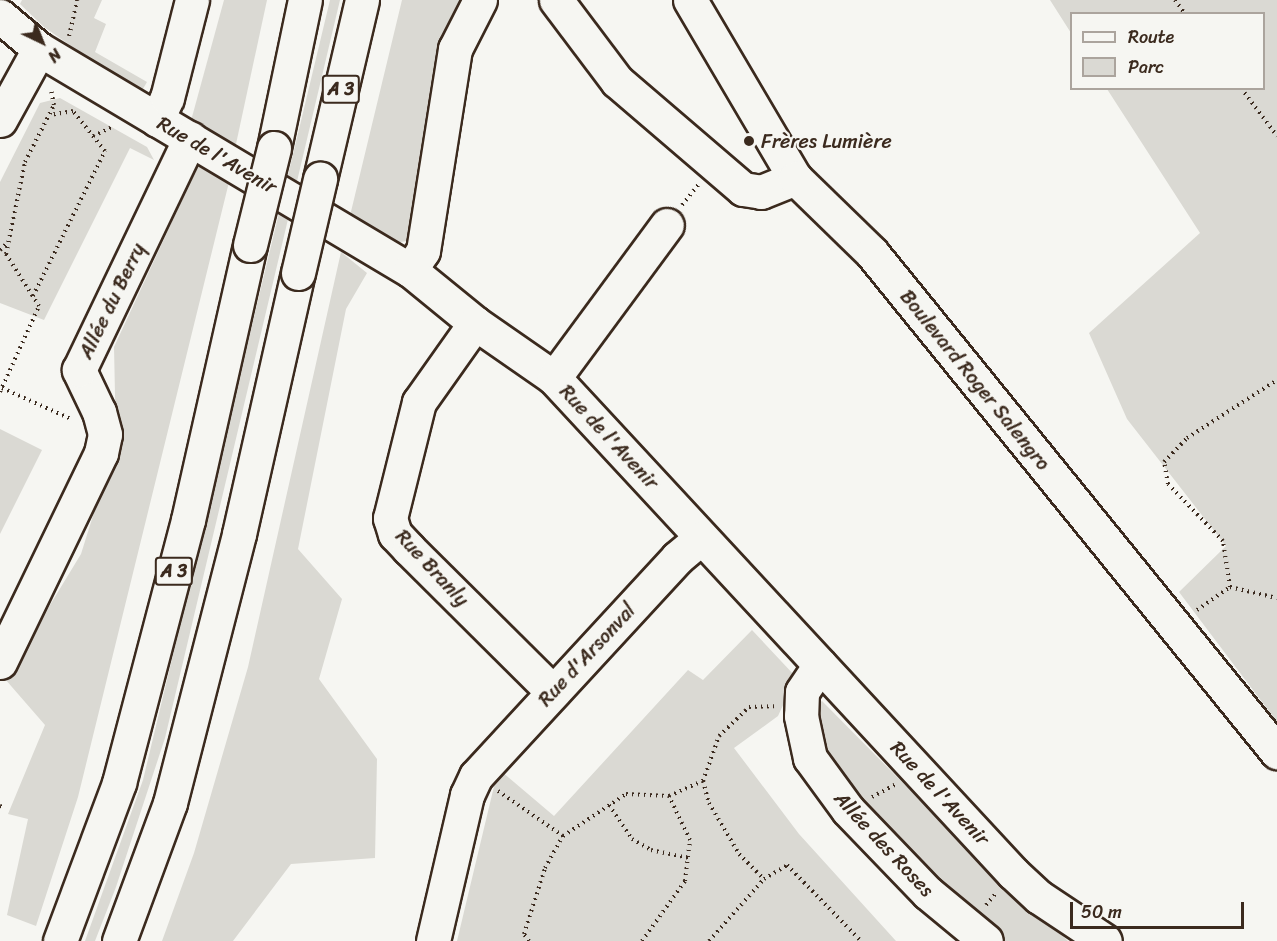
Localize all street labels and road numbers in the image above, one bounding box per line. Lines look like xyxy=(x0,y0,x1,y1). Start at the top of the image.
road number: A 3 xyxy=(322,74,360,104)
street label: Rue de l'Avenir xyxy=(153,111,281,199)
street label: Allée du Berry xyxy=(74,239,150,363)
street label: Boulevard Roger Salengro xyxy=(895,285,1055,475)
street label: Rue de l'Avenir xyxy=(554,380,664,494)
street label: Rue Branly xyxy=(390,525,474,611)
road number: A 3 xyxy=(154,556,194,586)
street label: Rue d'Arsonval xyxy=(533,599,641,711)
street label: Rue de l'Avenir xyxy=(885,736,995,850)
street label: Allée des Roses xyxy=(829,786,939,902)

